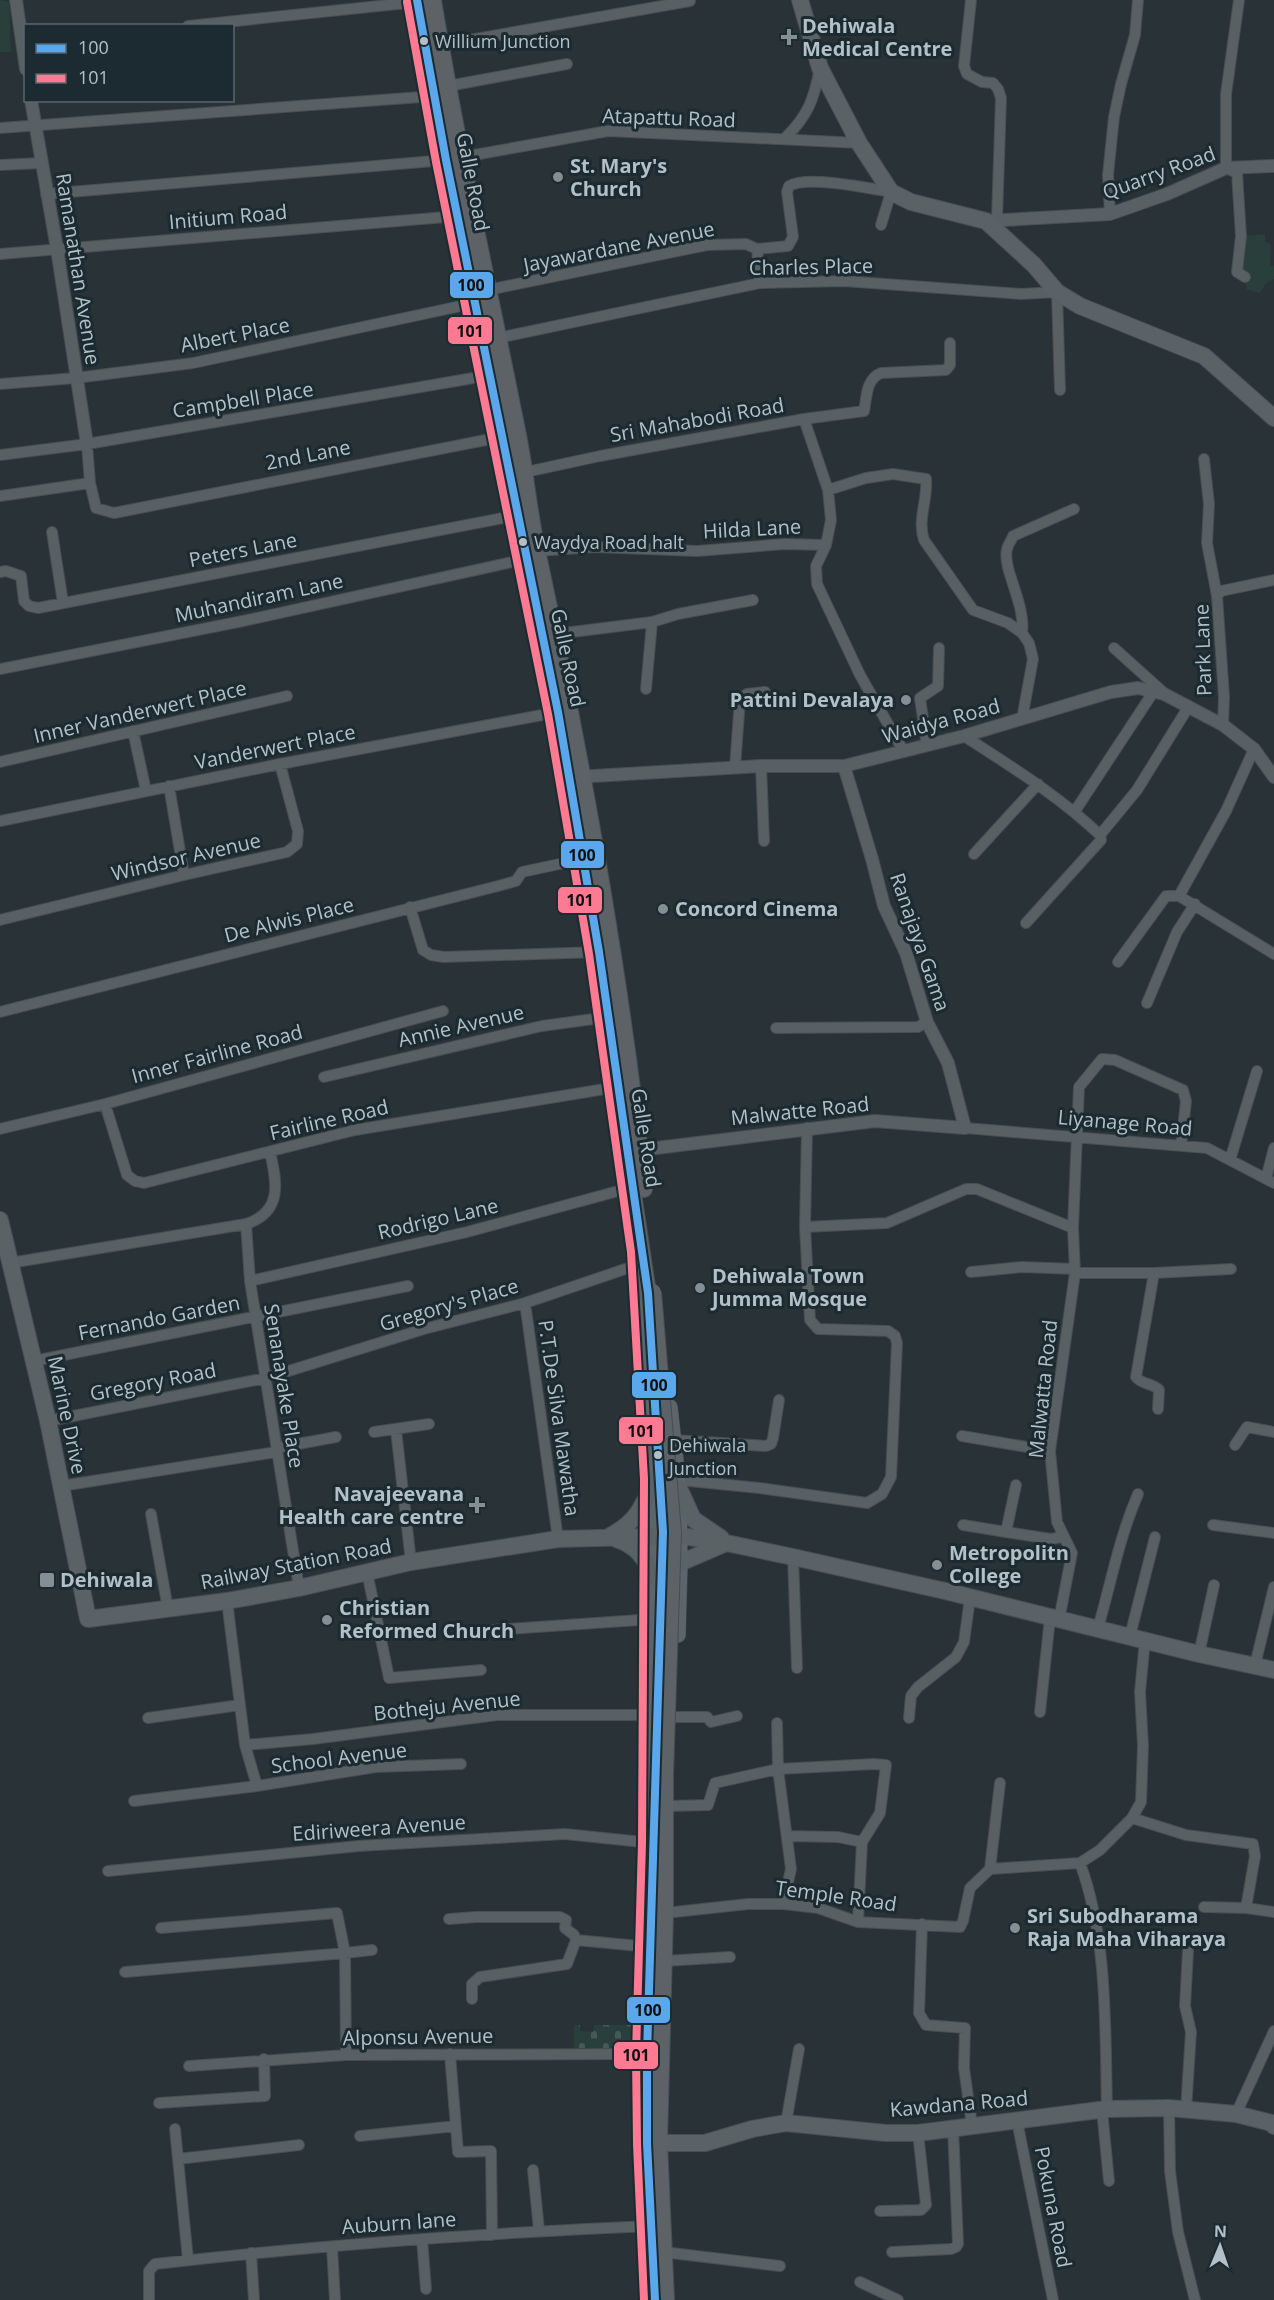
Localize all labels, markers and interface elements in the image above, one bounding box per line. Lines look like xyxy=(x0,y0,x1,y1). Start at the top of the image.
place label: Dehiwala Medical Centre xyxy=(802,12,952,62)
legend xyxy=(24,24,234,102)
marker: Dehiwala Medical Centre xyxy=(780,28,798,46)
place label: Willium Junction xyxy=(435,29,571,53)
text: 100 xyxy=(78,35,109,59)
marker: Willium Junction xyxy=(418,35,430,47)
text: 101 xyxy=(78,65,109,89)
street label: Atapattu Road xyxy=(602,102,736,133)
street label: Galle Road xyxy=(451,130,496,234)
street label: Quarry Road xyxy=(1099,140,1219,205)
place label: St. Mary's Church xyxy=(570,152,667,202)
marker: St. Mary's Church xyxy=(551,170,565,184)
street label: Ramanathan Avenue xyxy=(50,171,107,367)
street label: Initium Road xyxy=(168,198,288,235)
street label: Jayawardane Avenue xyxy=(519,215,717,279)
street label: Charles Place xyxy=(749,252,873,281)
line badge: 100 xyxy=(449,271,494,299)
text: 100 xyxy=(457,274,485,296)
street label: Albert Place xyxy=(178,311,292,358)
line badge: 101 xyxy=(447,316,493,345)
text: 101 xyxy=(456,320,484,342)
street label: Campbell Place xyxy=(171,375,315,424)
street label: Sri Mahabodi Road xyxy=(608,391,786,448)
street label: 2nd Lane xyxy=(263,433,353,476)
street label: Hilda Lane xyxy=(702,512,802,545)
street label: Peters Lane xyxy=(187,526,299,573)
place label: Waydya Road halt xyxy=(534,530,684,554)
marker: Waydya Road halt xyxy=(517,536,529,548)
street label: Muhandiram Lane xyxy=(172,567,345,629)
street label: Park Lane xyxy=(1187,604,1218,696)
street label: Galle Road xyxy=(545,606,592,710)
street label: Inner Vanderwert Place xyxy=(31,674,249,749)
place label: Pattini Devalaya xyxy=(730,686,894,713)
street label: Waidya Road xyxy=(879,692,1003,749)
marker: Pattini Devalaya xyxy=(899,693,913,707)
street label: Vanderwert Place xyxy=(192,718,358,775)
street label: Windsor Avenue xyxy=(109,826,263,887)
line badge: 100 xyxy=(560,840,605,869)
text: 100 xyxy=(568,844,596,866)
street label: Ranajaya Gama xyxy=(884,869,957,1015)
line badge: 101 xyxy=(557,886,603,914)
text: 101 xyxy=(566,889,594,911)
street label: De Alwis Place xyxy=(221,890,357,949)
place label: Concord Cinema xyxy=(675,895,838,922)
marker: Concord Cinema xyxy=(656,902,670,916)
street label: Annie Avenue xyxy=(395,998,526,1053)
street label: Inner Fairline Road xyxy=(128,1018,305,1089)
street label: Galle Road xyxy=(625,1086,668,1189)
street label: Malwatte Road xyxy=(729,1090,871,1131)
street label: Fairline Road xyxy=(267,1093,391,1146)
street label: Liyanage Road xyxy=(1057,1103,1193,1142)
street label: Rodrigo Lane xyxy=(375,1192,501,1245)
place label: Dehiwala Town Jumma Mosque xyxy=(710,1262,867,1312)
street label: Gregory's Place xyxy=(376,1272,521,1337)
marker: Dehiwala Town Jumma Mosque xyxy=(693,1281,707,1295)
street label: Fernando Garden xyxy=(76,1289,242,1346)
street label: Senanayake Place xyxy=(258,1302,311,1470)
street label: P.T.De Silva Mawatha xyxy=(532,1318,587,1518)
street label: Malwatta Road xyxy=(1022,1318,1063,1460)
street label: Marine Drive xyxy=(42,1353,93,1476)
street label: Gregory Road xyxy=(88,1356,218,1407)
line badge: 100 xyxy=(631,1371,677,1399)
text: 100 xyxy=(640,1374,668,1396)
line badge: 101 xyxy=(618,1416,664,1445)
text: 101 xyxy=(627,1420,655,1442)
place label: Dehiwala Junction xyxy=(667,1433,746,1480)
marker: Dehiwala Junction xyxy=(652,1449,664,1461)
place label: Navajeevana Health care centre xyxy=(278,1480,464,1530)
marker: Navajeevana Health care centre xyxy=(468,1496,486,1514)
street label: Railway Station Road xyxy=(198,1532,394,1595)
place label: Metropolitn College xyxy=(949,1539,1069,1589)
marker: Metropolitn College xyxy=(930,1558,944,1572)
place label: Dehiwala xyxy=(60,1566,153,1593)
marker: Dehiwala xyxy=(38,1571,56,1589)
place label: Christian Reformed Church xyxy=(339,1594,514,1644)
marker: Christian Reformed Church xyxy=(320,1613,334,1627)
street label: Botheju Avenue xyxy=(372,1684,522,1727)
street label: School Avenue xyxy=(269,1736,408,1779)
street label: Ediriweera Avenue xyxy=(291,1808,467,1847)
street label: Temple Road xyxy=(774,1874,898,1917)
place label: Sri Subodharama Raja Maha Viharaya xyxy=(1027,1902,1226,1952)
marker: Sri Subodharama Raja Maha Viharaya xyxy=(1008,1921,1022,1935)
line badge: 100 xyxy=(626,1996,671,2024)
text: 100 xyxy=(634,1999,662,2021)
street label: Alponsu Avenue xyxy=(342,2022,494,2051)
line badge: 101 xyxy=(613,2041,659,2070)
text: 101 xyxy=(622,2044,650,2066)
street label: Kawdana Road xyxy=(889,2084,1029,2123)
street label: Pokuna Road xyxy=(1028,2144,1078,2270)
street label: Auburn lane xyxy=(341,2205,457,2240)
north arrow xyxy=(1190,2216,1250,2276)
text: N xyxy=(1214,2220,1227,2242)

